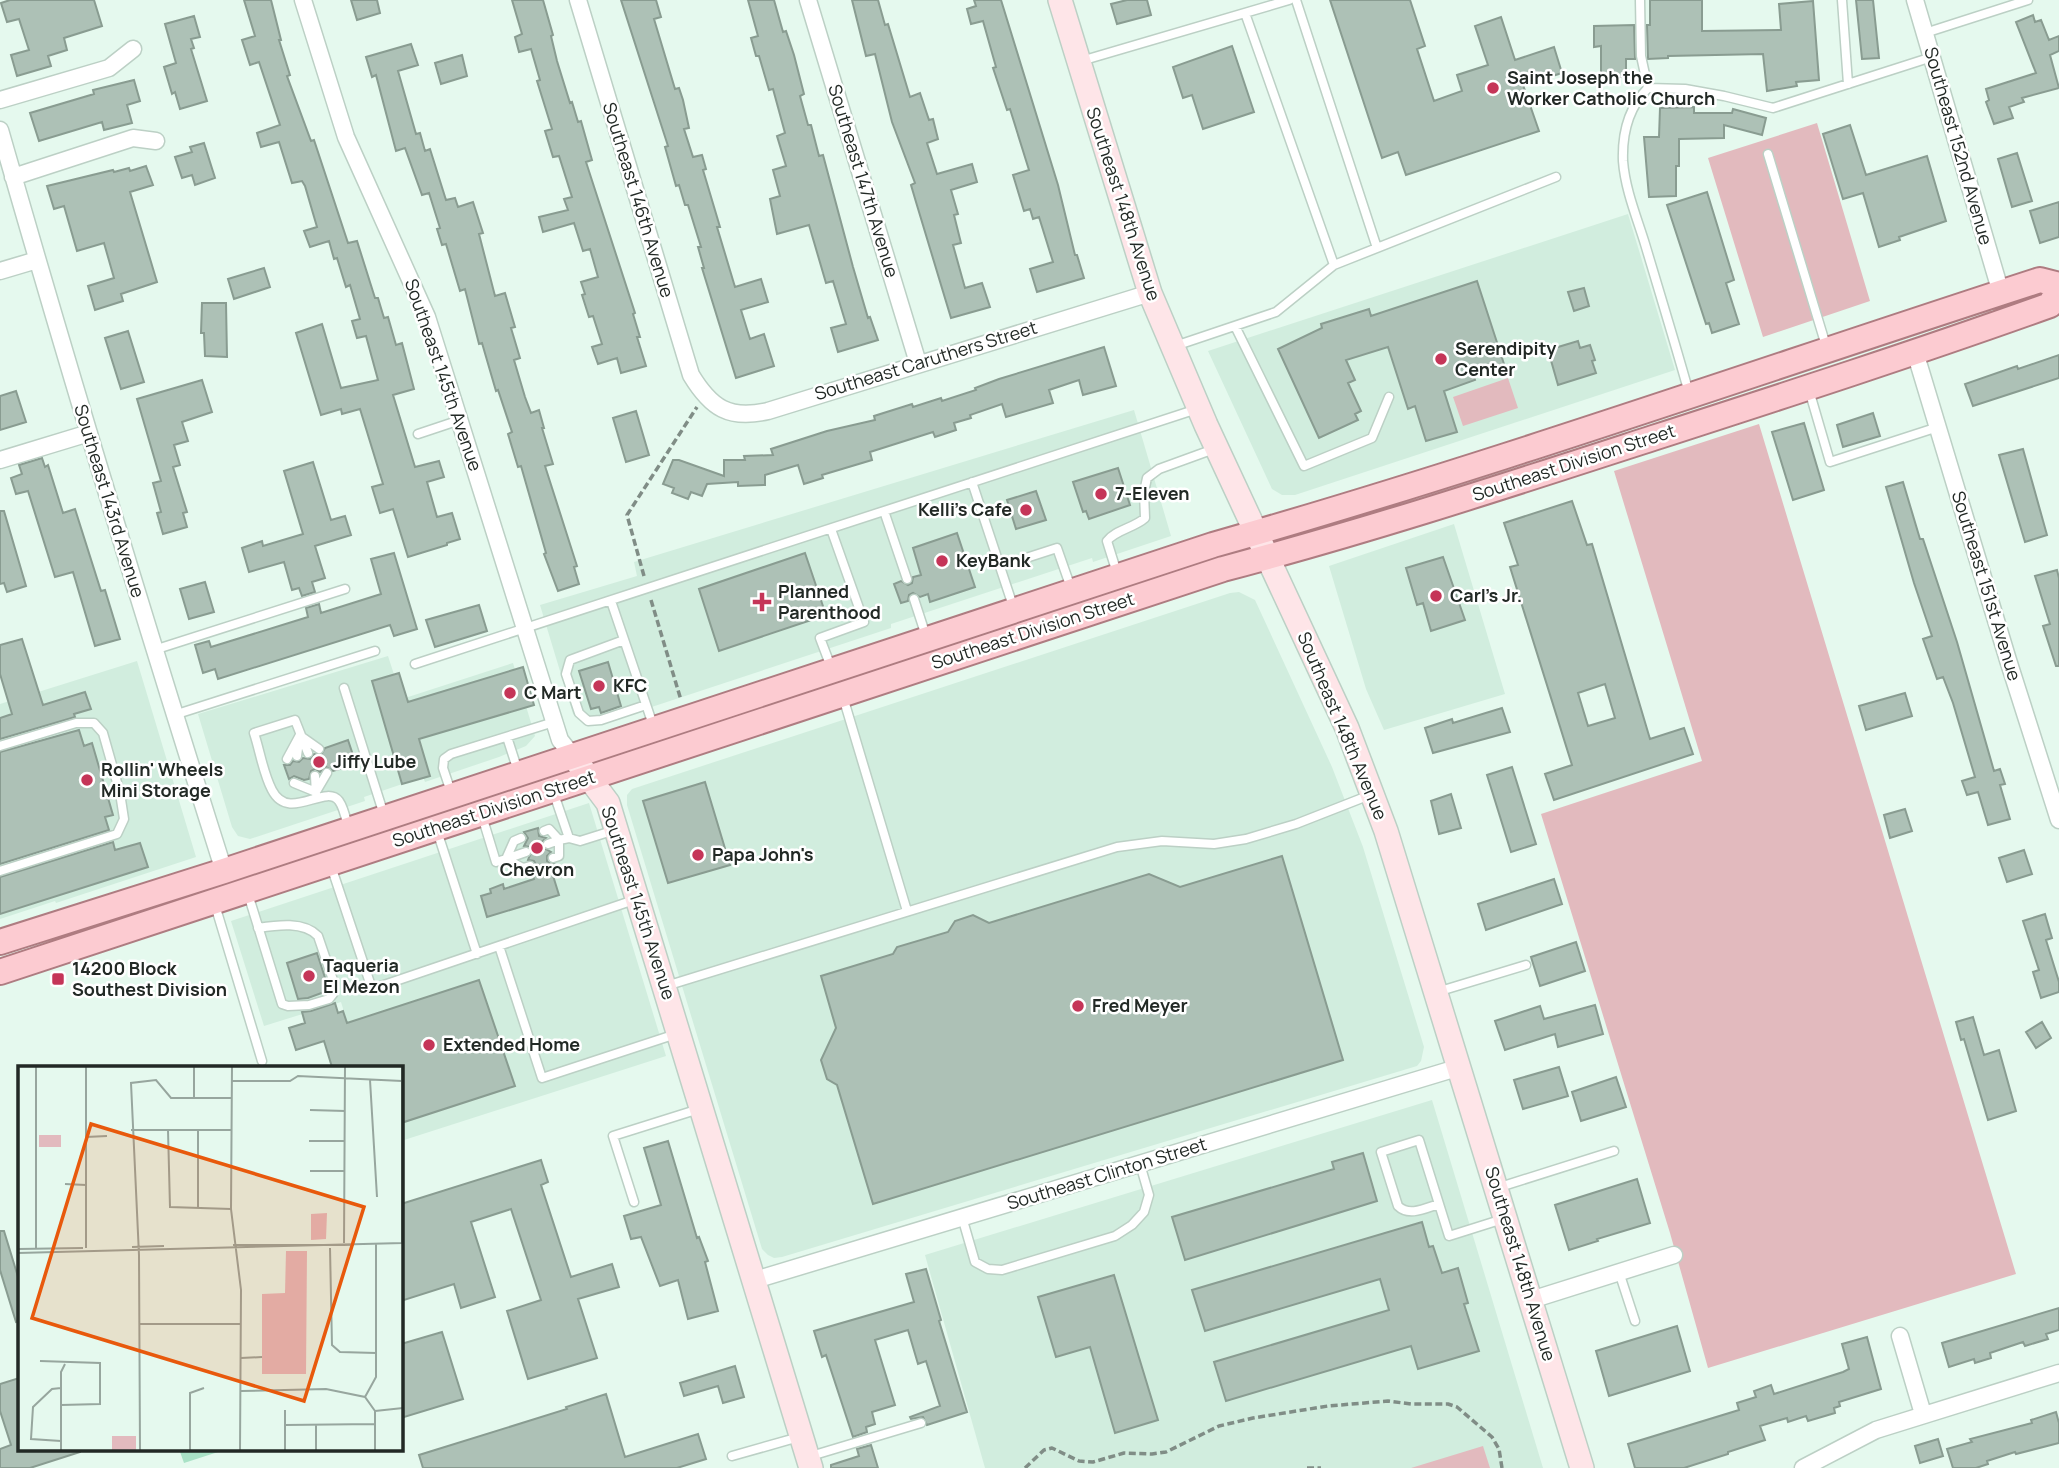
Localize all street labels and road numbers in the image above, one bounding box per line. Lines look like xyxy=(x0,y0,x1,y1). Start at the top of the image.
street label: Southeast 152nd Avenue xyxy=(1919,44,1999,247)
street label: Southeast 147th Avenue xyxy=(823,81,905,280)
street label: Southeast 146th Avenue xyxy=(598,99,680,300)
street label: Southeast 148th Avenue xyxy=(1081,104,1167,304)
street label: Southeast 145th Avenue xyxy=(400,275,488,474)
street label: Southeast Caruthers Street xyxy=(812,315,1040,405)
street label: Southeast 143rd Avenue xyxy=(69,401,151,600)
street label: Southeast Division Street xyxy=(1469,418,1678,506)
street label: Southeast 151st Avenue xyxy=(1947,488,2027,684)
street label: Southeast Division Street xyxy=(928,586,1137,674)
street label: Southeast 148th Avenue xyxy=(1292,628,1393,823)
street label: Southeast Division Street xyxy=(389,764,598,852)
street label: Southeast 145th Avenue xyxy=(596,803,682,1003)
street label: Southeast Clinton Street xyxy=(1004,1131,1209,1215)
street label: Southeast 148th Avenue xyxy=(1480,1164,1562,1364)

